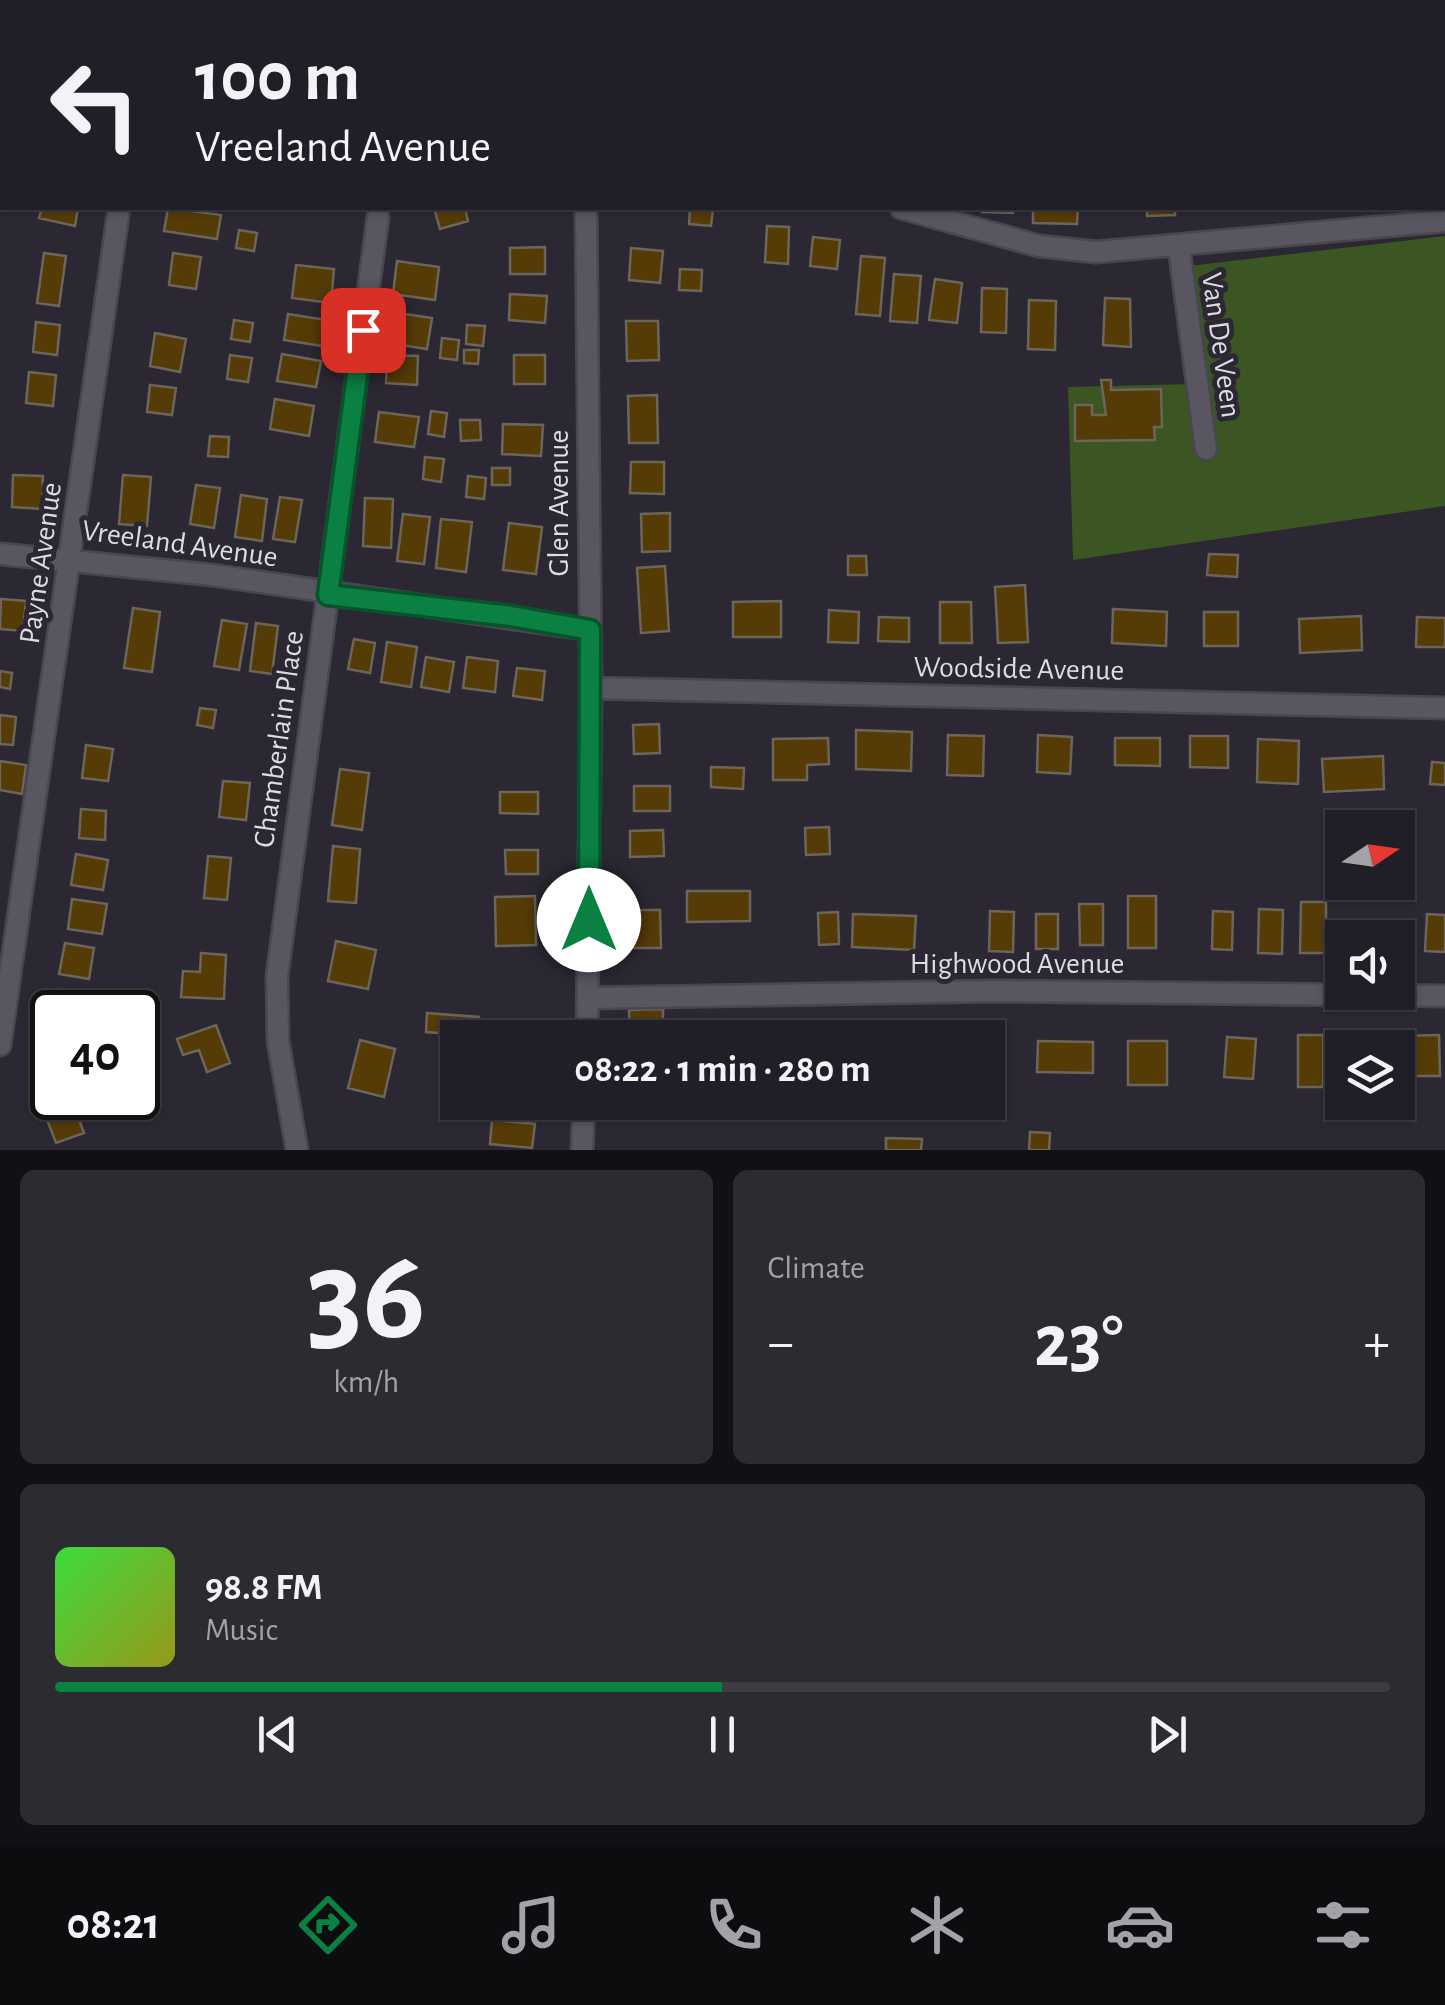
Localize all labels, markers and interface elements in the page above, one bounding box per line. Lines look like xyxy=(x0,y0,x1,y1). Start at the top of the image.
icon: left xyxy=(30,40,160,170)
text: 100 m xyxy=(195,43,360,113)
text: Vreeland Avenue xyxy=(195,125,491,170)
street label: Van De Veen xyxy=(1196,271,1246,420)
pin xyxy=(321,288,406,373)
icon: arrive xyxy=(336,303,391,358)
street label: Glen Avenue xyxy=(544,430,574,576)
street label: Payne Avenue xyxy=(15,480,67,646)
street label: Vreeland Avenue xyxy=(80,515,280,573)
street label: Chamberlain Place xyxy=(249,629,309,850)
street label: Woodside Avenue xyxy=(913,652,1125,686)
north arrow xyxy=(1325,810,1415,900)
map controls xyxy=(1325,810,1415,1120)
position arrow xyxy=(537,868,641,972)
button: sound xyxy=(1325,920,1415,1010)
street label: Highwood Avenue xyxy=(910,949,1124,979)
speed limit sign: 40 xyxy=(30,990,160,1120)
button: layers xyxy=(1325,1030,1415,1120)
text: 08:22 · 1 min · 280 m xyxy=(574,1051,871,1089)
text: 36 xyxy=(307,1233,426,1363)
text: Climate xyxy=(768,1252,865,1284)
text: 23° xyxy=(1034,1305,1124,1380)
text: − xyxy=(768,1316,794,1371)
text: + xyxy=(1364,1316,1390,1371)
text: km/h xyxy=(333,1366,399,1398)
text: 98.8 FM xyxy=(205,1569,323,1607)
text: Music xyxy=(205,1614,278,1646)
icon: previous xyxy=(250,1707,305,1762)
icon: pause xyxy=(695,1707,750,1762)
icon: next xyxy=(1140,1707,1195,1762)
icon: directions xyxy=(293,1890,363,1960)
icon: music xyxy=(496,1890,566,1960)
icon: phone xyxy=(699,1890,769,1960)
icon: climate xyxy=(902,1890,972,1960)
icon: car xyxy=(1105,1890,1175,1960)
icon: filters xyxy=(1308,1890,1378,1960)
text: 08:21 xyxy=(67,1902,160,1947)

